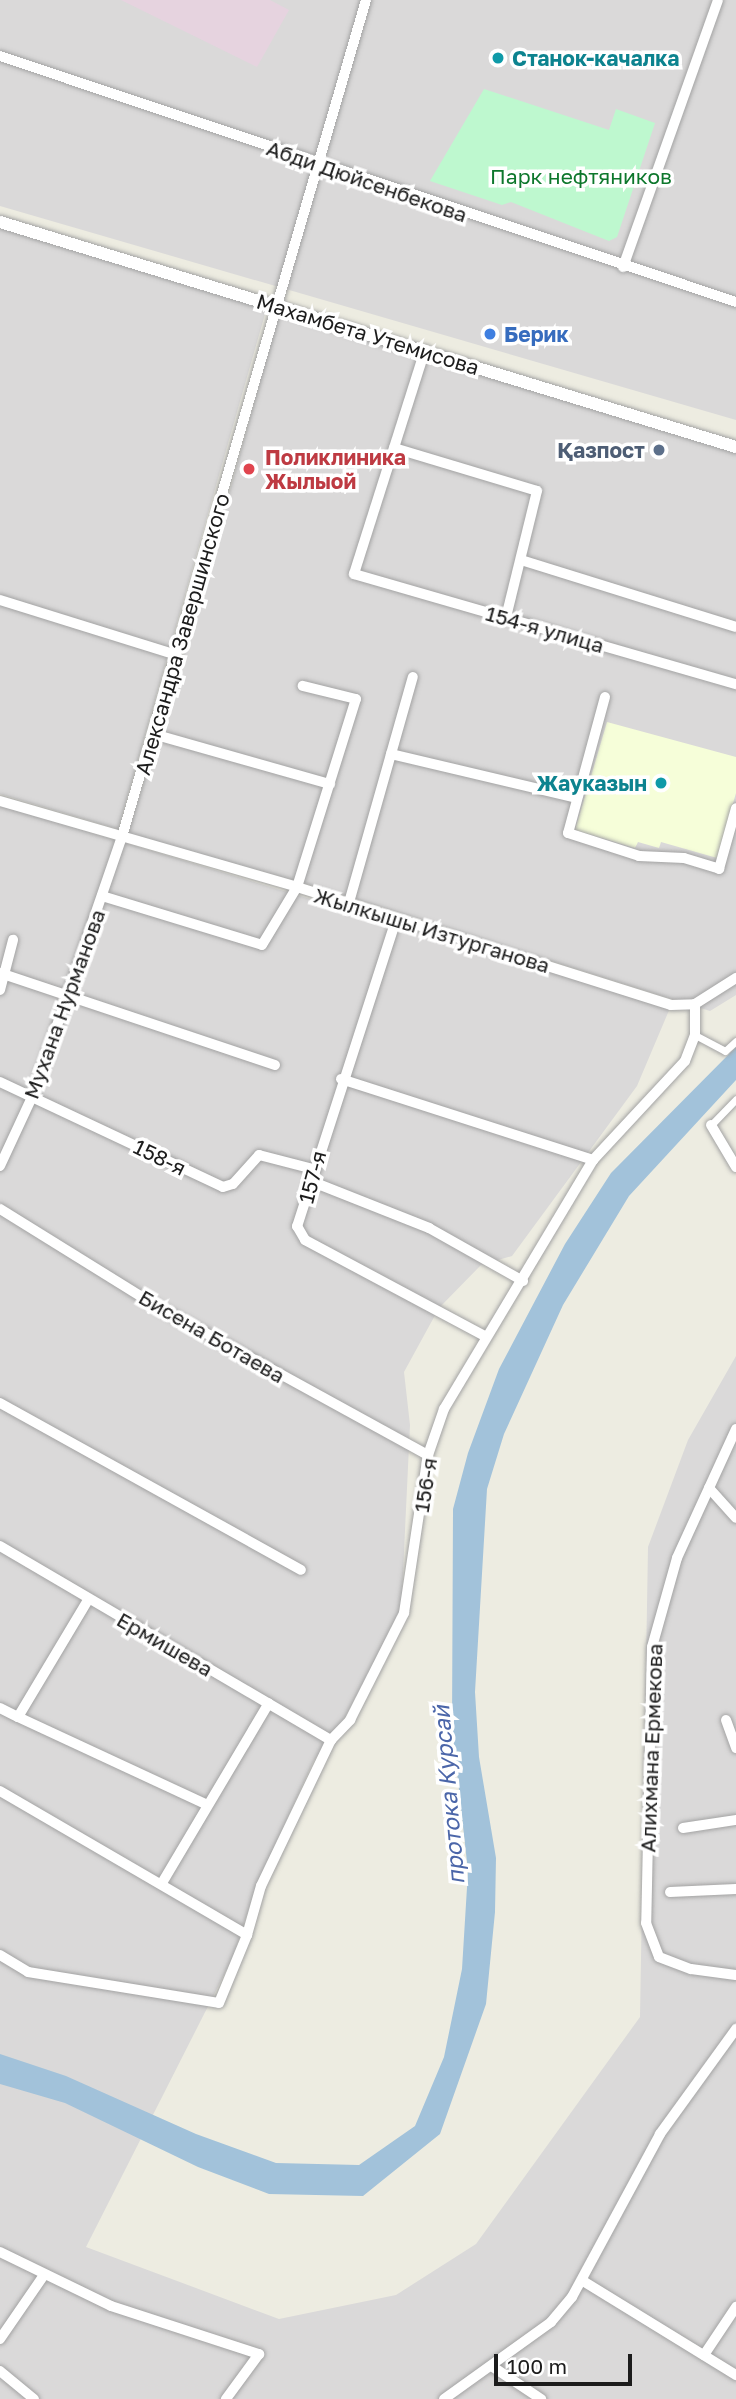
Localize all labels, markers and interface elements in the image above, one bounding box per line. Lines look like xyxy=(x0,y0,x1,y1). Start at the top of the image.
place label: Станок-качалка xyxy=(512,45,679,71)
marker: Станок-качалка xyxy=(490,50,506,66)
street label: Абди Дюйсенбекова xyxy=(263,135,471,227)
park label: Парк нефтяников xyxy=(490,163,672,189)
street label: Махамбета Утемисова xyxy=(254,288,482,380)
place label: Берик xyxy=(504,321,569,347)
marker: Берик xyxy=(482,326,498,342)
place label: Қазпост xyxy=(557,437,645,463)
marker: Қазпост xyxy=(651,442,667,458)
place label: Поликлиника Жылыой xyxy=(265,444,406,494)
marker: Поликлиника Жылыой xyxy=(239,459,259,479)
street label: Александра Завершинского xyxy=(130,490,234,778)
street label: 154-я улица xyxy=(483,600,607,658)
place label: Жауказын xyxy=(537,770,647,796)
marker: Жауказын xyxy=(653,775,669,791)
street label: Жылкышы Изтурганова xyxy=(311,882,553,978)
street label: Мухана Нурманова xyxy=(18,906,110,1102)
street label: 158-я xyxy=(130,1134,190,1180)
street label: 157-я xyxy=(293,1148,331,1206)
street label: Бисена Ботаева xyxy=(135,1284,289,1388)
street label: 156-я xyxy=(408,1456,442,1514)
street label: Ермишева xyxy=(113,1606,217,1682)
street label: Алихмана Ермекова xyxy=(635,1643,667,1853)
water label: протока Курсай xyxy=(426,1704,470,1886)
scale bar xyxy=(498,2340,636,2384)
text: 100 m xyxy=(507,2353,567,2379)

